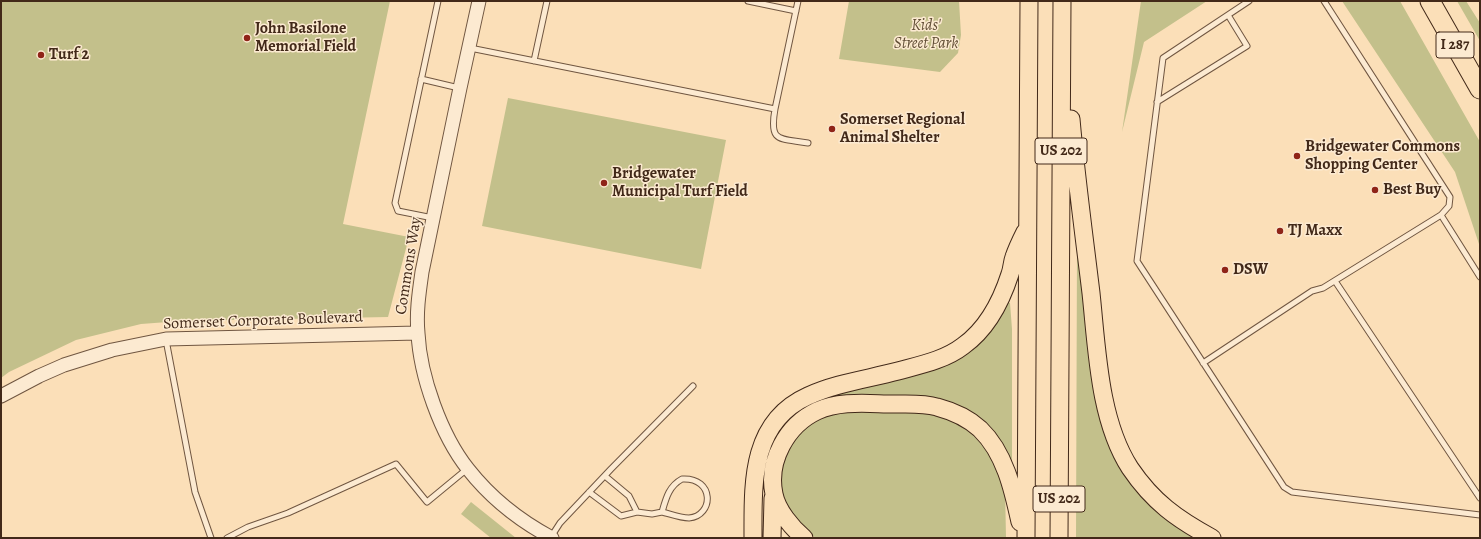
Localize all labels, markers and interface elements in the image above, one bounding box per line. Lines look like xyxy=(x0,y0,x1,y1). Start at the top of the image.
park label: Kids' Street Park xyxy=(894,16,958,54)
place label: John Basilone Memorial Field xyxy=(255,19,356,57)
road number: I 287 xyxy=(1436,32,1474,58)
marker: John Basilone Memorial Field xyxy=(242,33,252,43)
place label: Turf 2 xyxy=(49,45,89,65)
marker: Turf 2 xyxy=(36,50,46,60)
place label: Somerset Regional Animal Shelter xyxy=(840,110,965,148)
marker: Somerset Regional Animal Shelter xyxy=(827,124,837,134)
place label: Bridgewater Commons Shopping Center xyxy=(1305,137,1460,175)
road number: US 202 xyxy=(1035,138,1087,164)
marker: Bridgewater Commons Shopping Center xyxy=(1292,151,1302,161)
place label: Bridgewater Municipal Turf Field xyxy=(612,164,748,202)
marker: Bridgewater Municipal Turf Field xyxy=(599,178,609,188)
place label: Best Buy xyxy=(1383,180,1441,200)
marker: Best Buy xyxy=(1370,185,1380,195)
street label: Commons Way xyxy=(392,216,426,316)
place label: TJ Maxx xyxy=(1288,221,1342,241)
marker: TJ Maxx xyxy=(1275,226,1285,236)
place label: DSW xyxy=(1233,260,1268,280)
marker: DSW xyxy=(1220,265,1230,275)
street label: Somerset Corporate Boulevard xyxy=(163,308,363,334)
road number: US 202 xyxy=(1033,486,1085,512)

